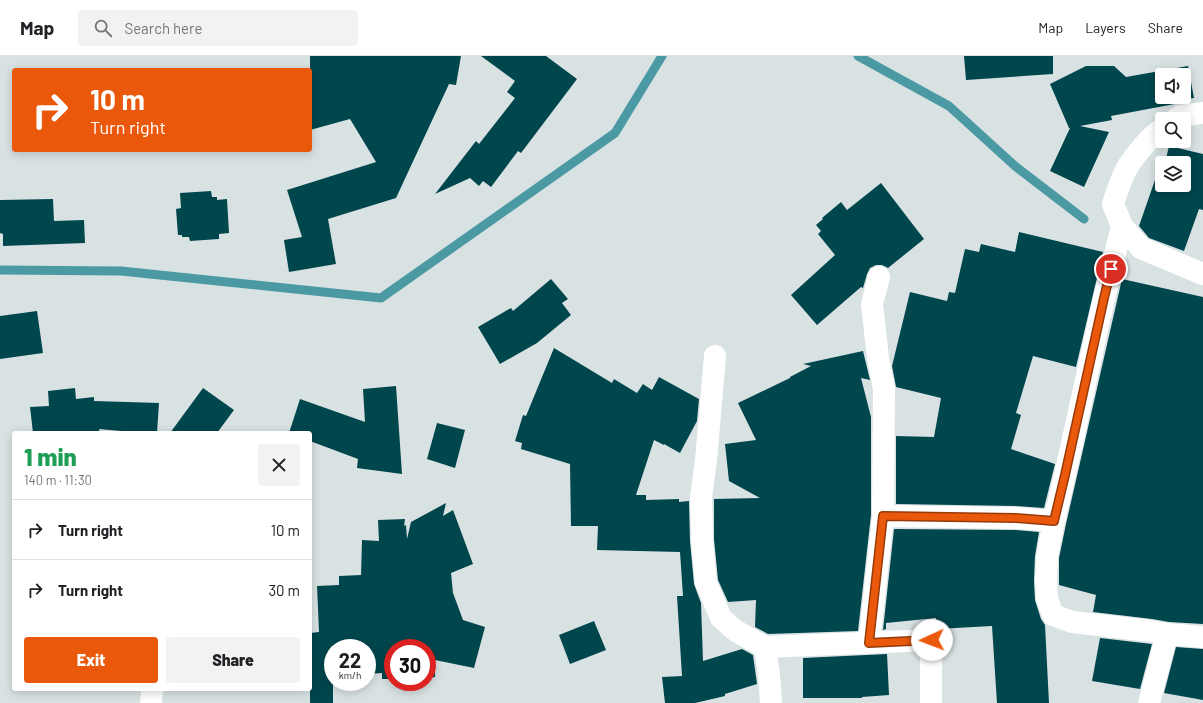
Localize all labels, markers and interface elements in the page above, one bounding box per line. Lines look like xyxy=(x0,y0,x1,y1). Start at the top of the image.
search box xyxy=(78,10,358,46)
text: Map xyxy=(20,16,54,39)
icon: search xyxy=(92,17,114,39)
text: Search here xyxy=(124,19,202,37)
text: Map xyxy=(1038,19,1063,36)
text: Layers xyxy=(1085,19,1126,36)
text: Share xyxy=(1148,19,1183,36)
map controls xyxy=(1155,68,1191,192)
button: sound xyxy=(1155,68,1191,104)
text: 10 m xyxy=(90,82,145,116)
icon: right xyxy=(24,84,76,136)
button: search xyxy=(1155,112,1191,148)
text: Turn right xyxy=(90,116,166,138)
button: layers xyxy=(1155,156,1191,192)
pin xyxy=(1094,252,1128,286)
icon: arrive xyxy=(1100,258,1122,280)
text: 1 min xyxy=(24,442,77,471)
button: close xyxy=(258,444,300,486)
text: 140 m · 11:30 xyxy=(24,472,92,488)
icon: right xyxy=(24,519,46,541)
text: Turn right xyxy=(58,521,123,539)
text: 10 m xyxy=(271,521,300,539)
icon: right xyxy=(24,579,46,601)
text: Turn right xyxy=(58,581,123,599)
text: 30 m xyxy=(268,581,300,599)
position arrow xyxy=(911,619,953,661)
button: Exit xyxy=(24,637,158,683)
button: Share xyxy=(166,637,300,683)
speed limit sign: 30 xyxy=(384,639,436,691)
text: 22 xyxy=(339,648,361,672)
text: km/h xyxy=(339,669,361,681)

